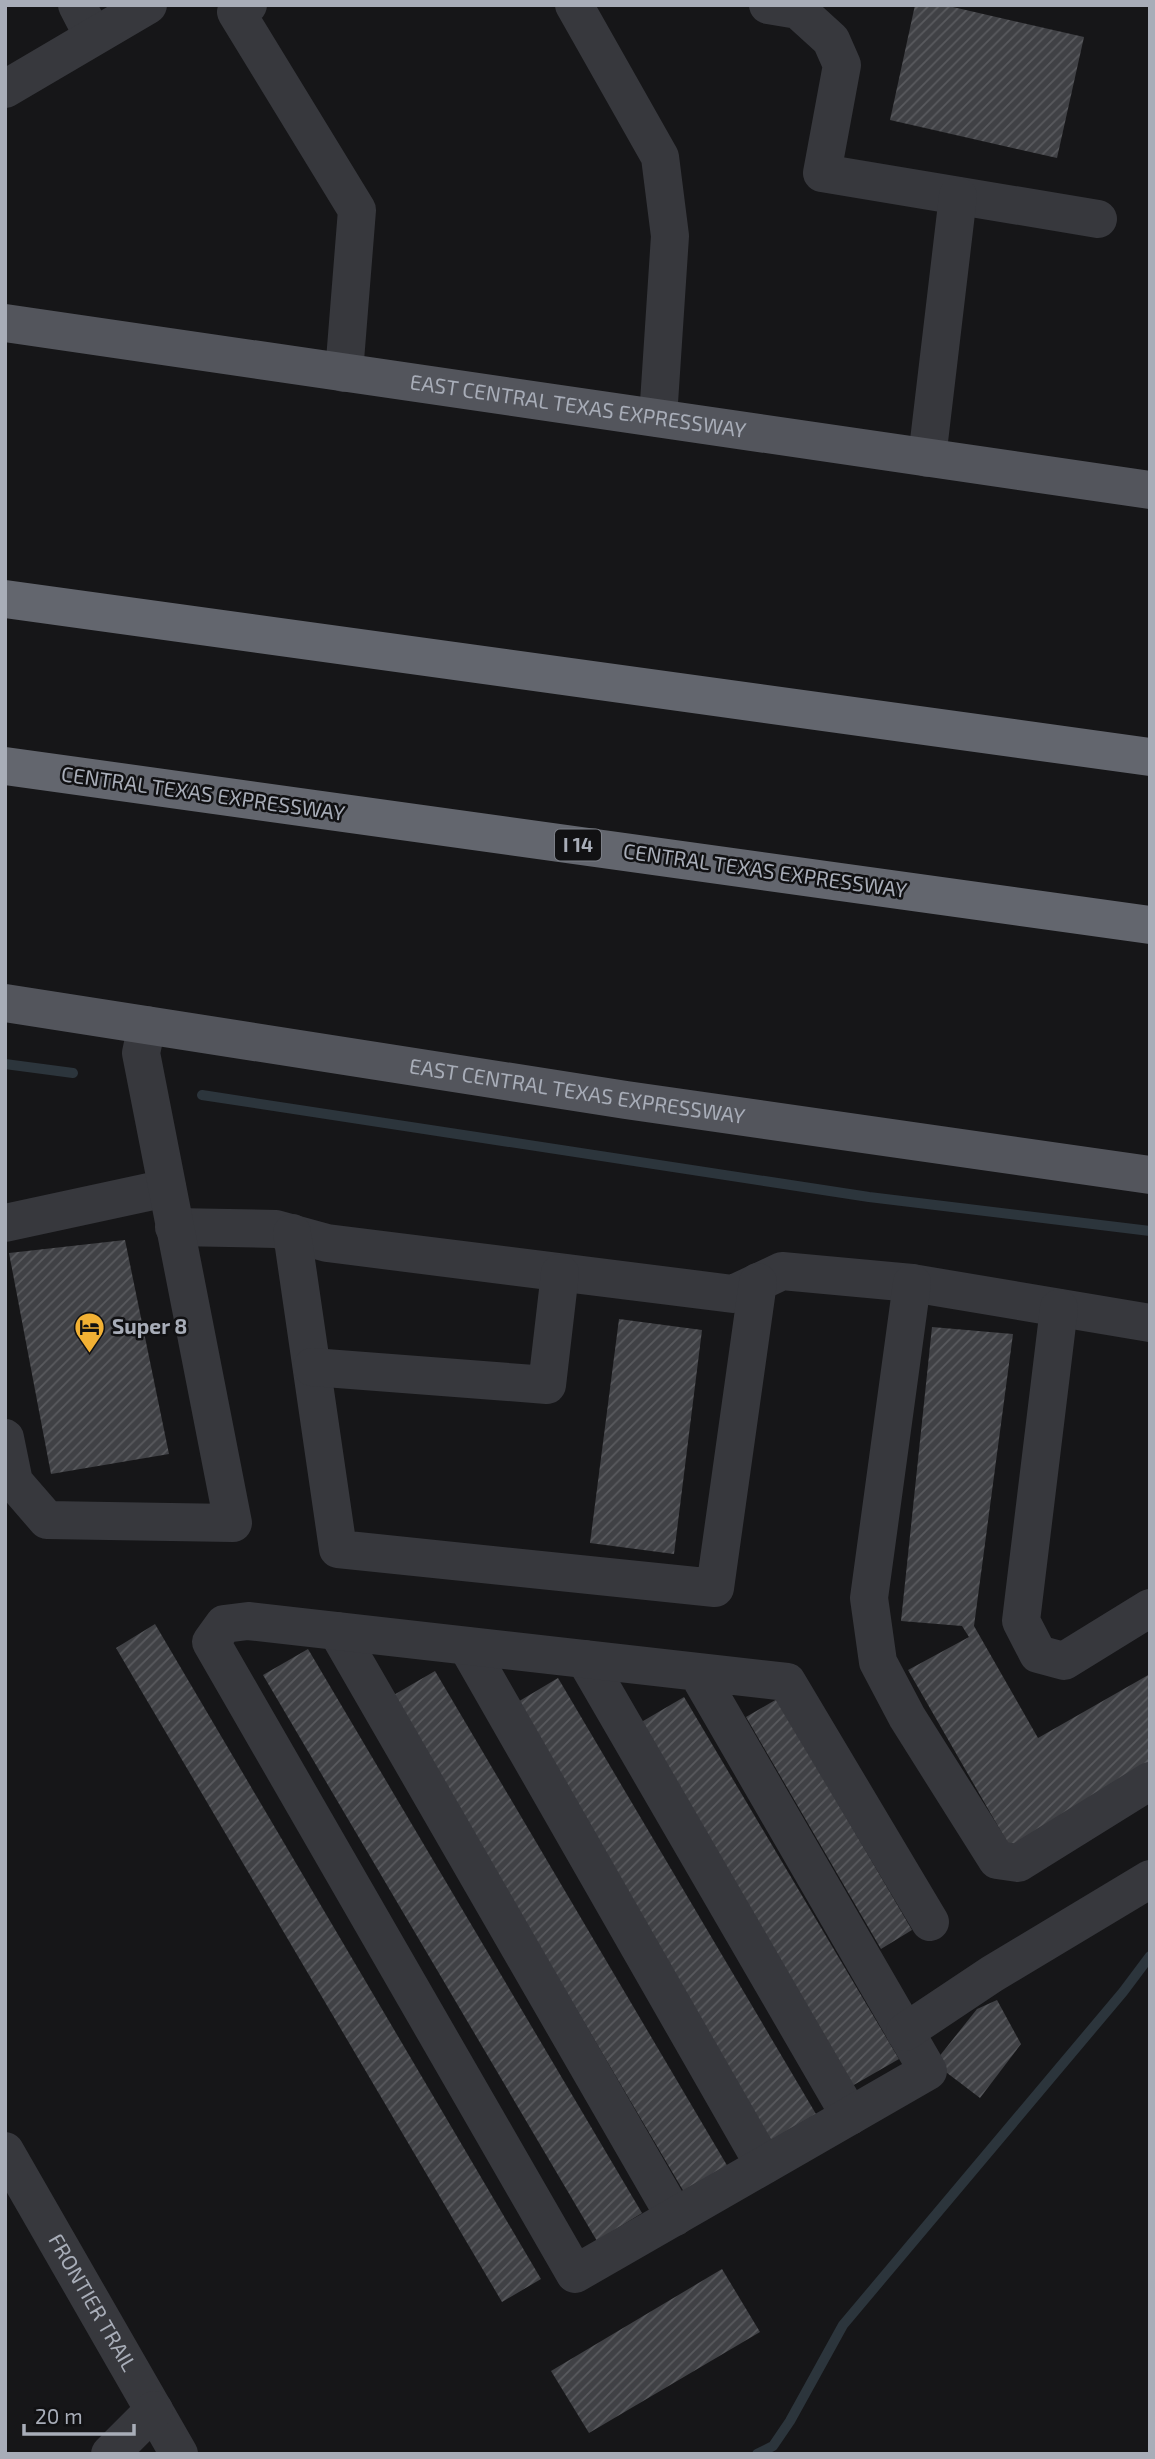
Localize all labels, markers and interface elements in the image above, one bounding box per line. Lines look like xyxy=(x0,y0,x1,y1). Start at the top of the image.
street label: EAST CENTRAL TEXAS EXPRESSWAY xyxy=(408,368,748,442)
street label: CENTRAL TEXAS EXPRESSWAY xyxy=(60,760,347,825)
road number: I 14 xyxy=(555,830,601,860)
street label: CENTRAL TEXAS EXPRESSWAY xyxy=(622,837,909,902)
street label: EAST CENTRAL TEXAS EXPRESSWAY xyxy=(408,1052,747,1128)
hotel icon: Super 8 xyxy=(72,1310,106,1354)
place label: Super 8 xyxy=(112,1313,187,1338)
street label: FRONTIER TRAIL xyxy=(44,2229,143,2375)
scale bar xyxy=(24,2392,135,2436)
text: 20 m xyxy=(35,2403,83,2428)

